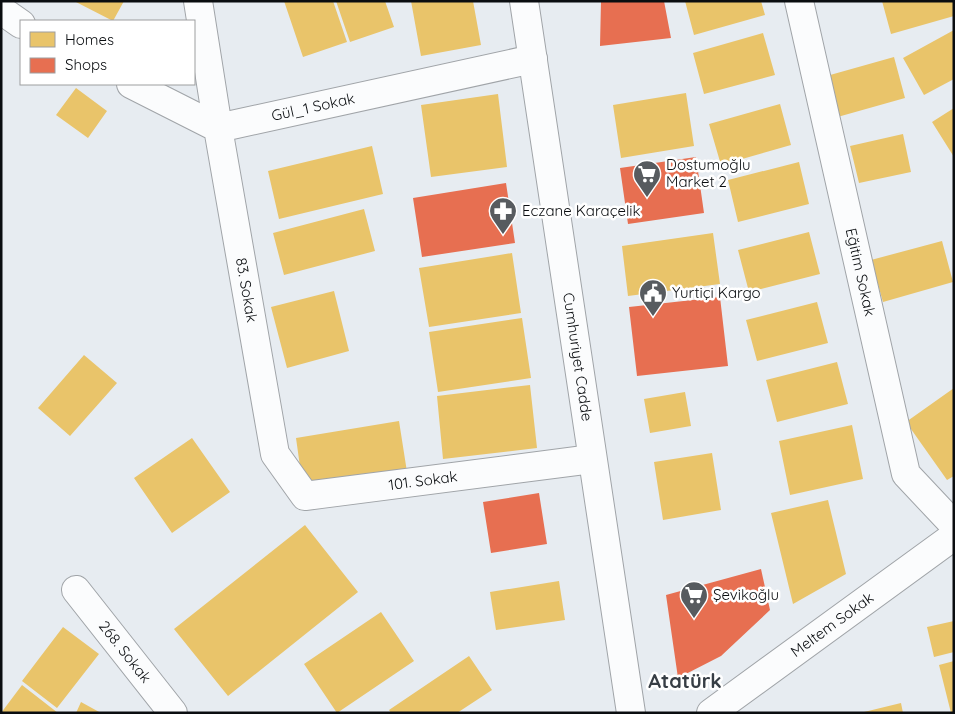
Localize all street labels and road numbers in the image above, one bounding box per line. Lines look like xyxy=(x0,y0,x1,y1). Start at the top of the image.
street label: Gül_1 Sokak xyxy=(270,88,356,125)
street label: Eğitim Sokak xyxy=(842,226,880,318)
street label: 83. Sokak xyxy=(232,256,262,324)
street label: Cumhuriyet Cadde xyxy=(559,291,597,423)
street label: 101. Sokak xyxy=(387,466,459,494)
street label: Meltem Sokak xyxy=(787,588,877,661)
street label: 268. Sokak xyxy=(95,617,156,687)

